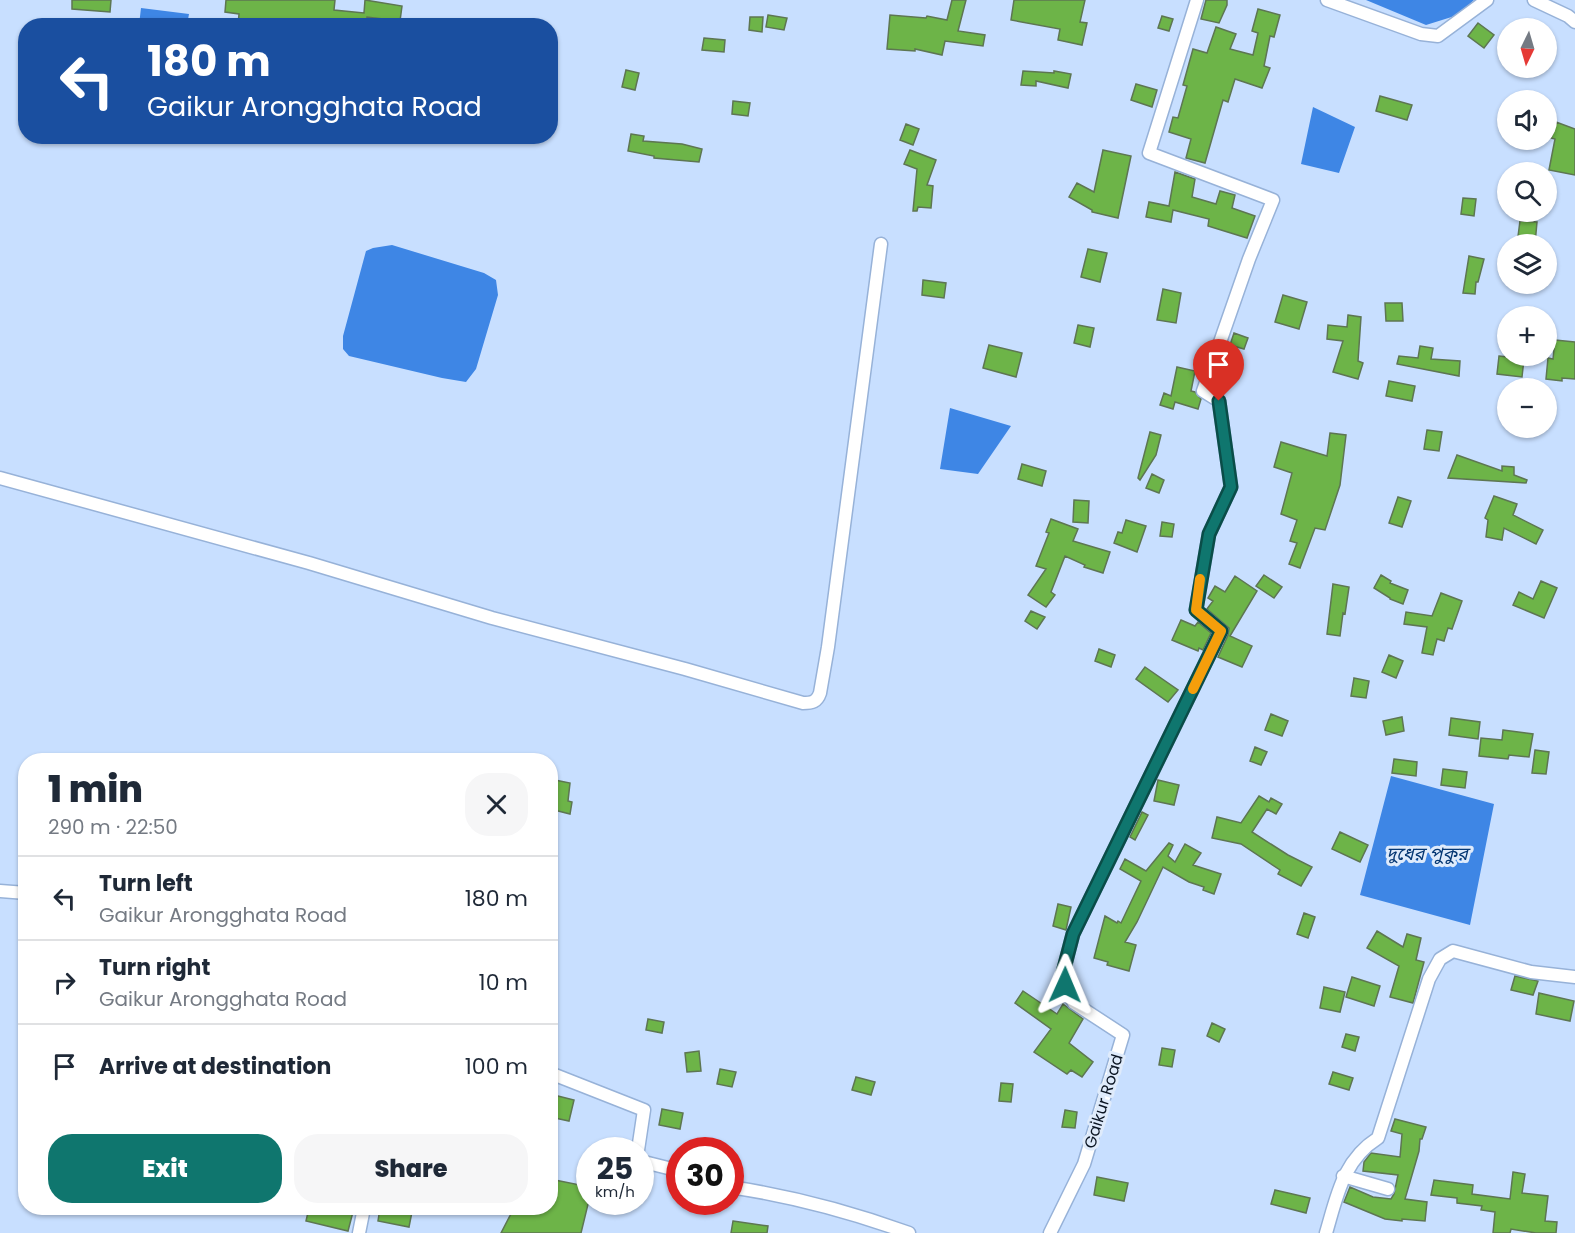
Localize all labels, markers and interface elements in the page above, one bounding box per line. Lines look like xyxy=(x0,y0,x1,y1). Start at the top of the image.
north arrow xyxy=(1497,18,1557,78)
map controls xyxy=(1497,18,1557,438)
text: 180 m xyxy=(147,32,271,91)
icon: left xyxy=(48,42,126,120)
text: Gaikur Arongghata Road xyxy=(147,88,482,125)
button: sound xyxy=(1497,90,1557,150)
button: search xyxy=(1497,162,1557,222)
button: layers xyxy=(1497,234,1557,294)
button: + xyxy=(1497,306,1557,366)
pin xyxy=(1193,339,1244,401)
icon: arrive xyxy=(1202,348,1235,381)
button: − xyxy=(1497,378,1557,438)
text: 1 min xyxy=(48,764,143,815)
button: close xyxy=(465,773,528,836)
text: 290 m · 22:50 xyxy=(48,813,178,841)
water label: দুধের পুকুর xyxy=(1386,841,1471,866)
text: Turn left xyxy=(99,868,193,899)
icon: left xyxy=(48,882,81,915)
text: 180 m xyxy=(465,883,528,914)
text: Gaikur Arongghata Road xyxy=(99,901,347,929)
text: Turn right xyxy=(99,952,210,983)
position arrow xyxy=(1033,953,1097,1017)
icon: right xyxy=(48,966,81,999)
text: 10 m xyxy=(479,967,528,998)
text: Gaikur Arongghata Road xyxy=(99,985,347,1013)
icon: arrive xyxy=(48,1050,81,1083)
text: Arrive at destination xyxy=(99,1051,331,1082)
text: 100 m xyxy=(465,1051,528,1082)
street label: Gaikur Road xyxy=(1078,1051,1129,1151)
button: Exit xyxy=(48,1134,282,1203)
button: Share xyxy=(294,1134,528,1203)
speed limit sign: 30 xyxy=(666,1137,744,1215)
text: 25 xyxy=(597,1147,633,1190)
text: km/h xyxy=(595,1181,635,1202)

